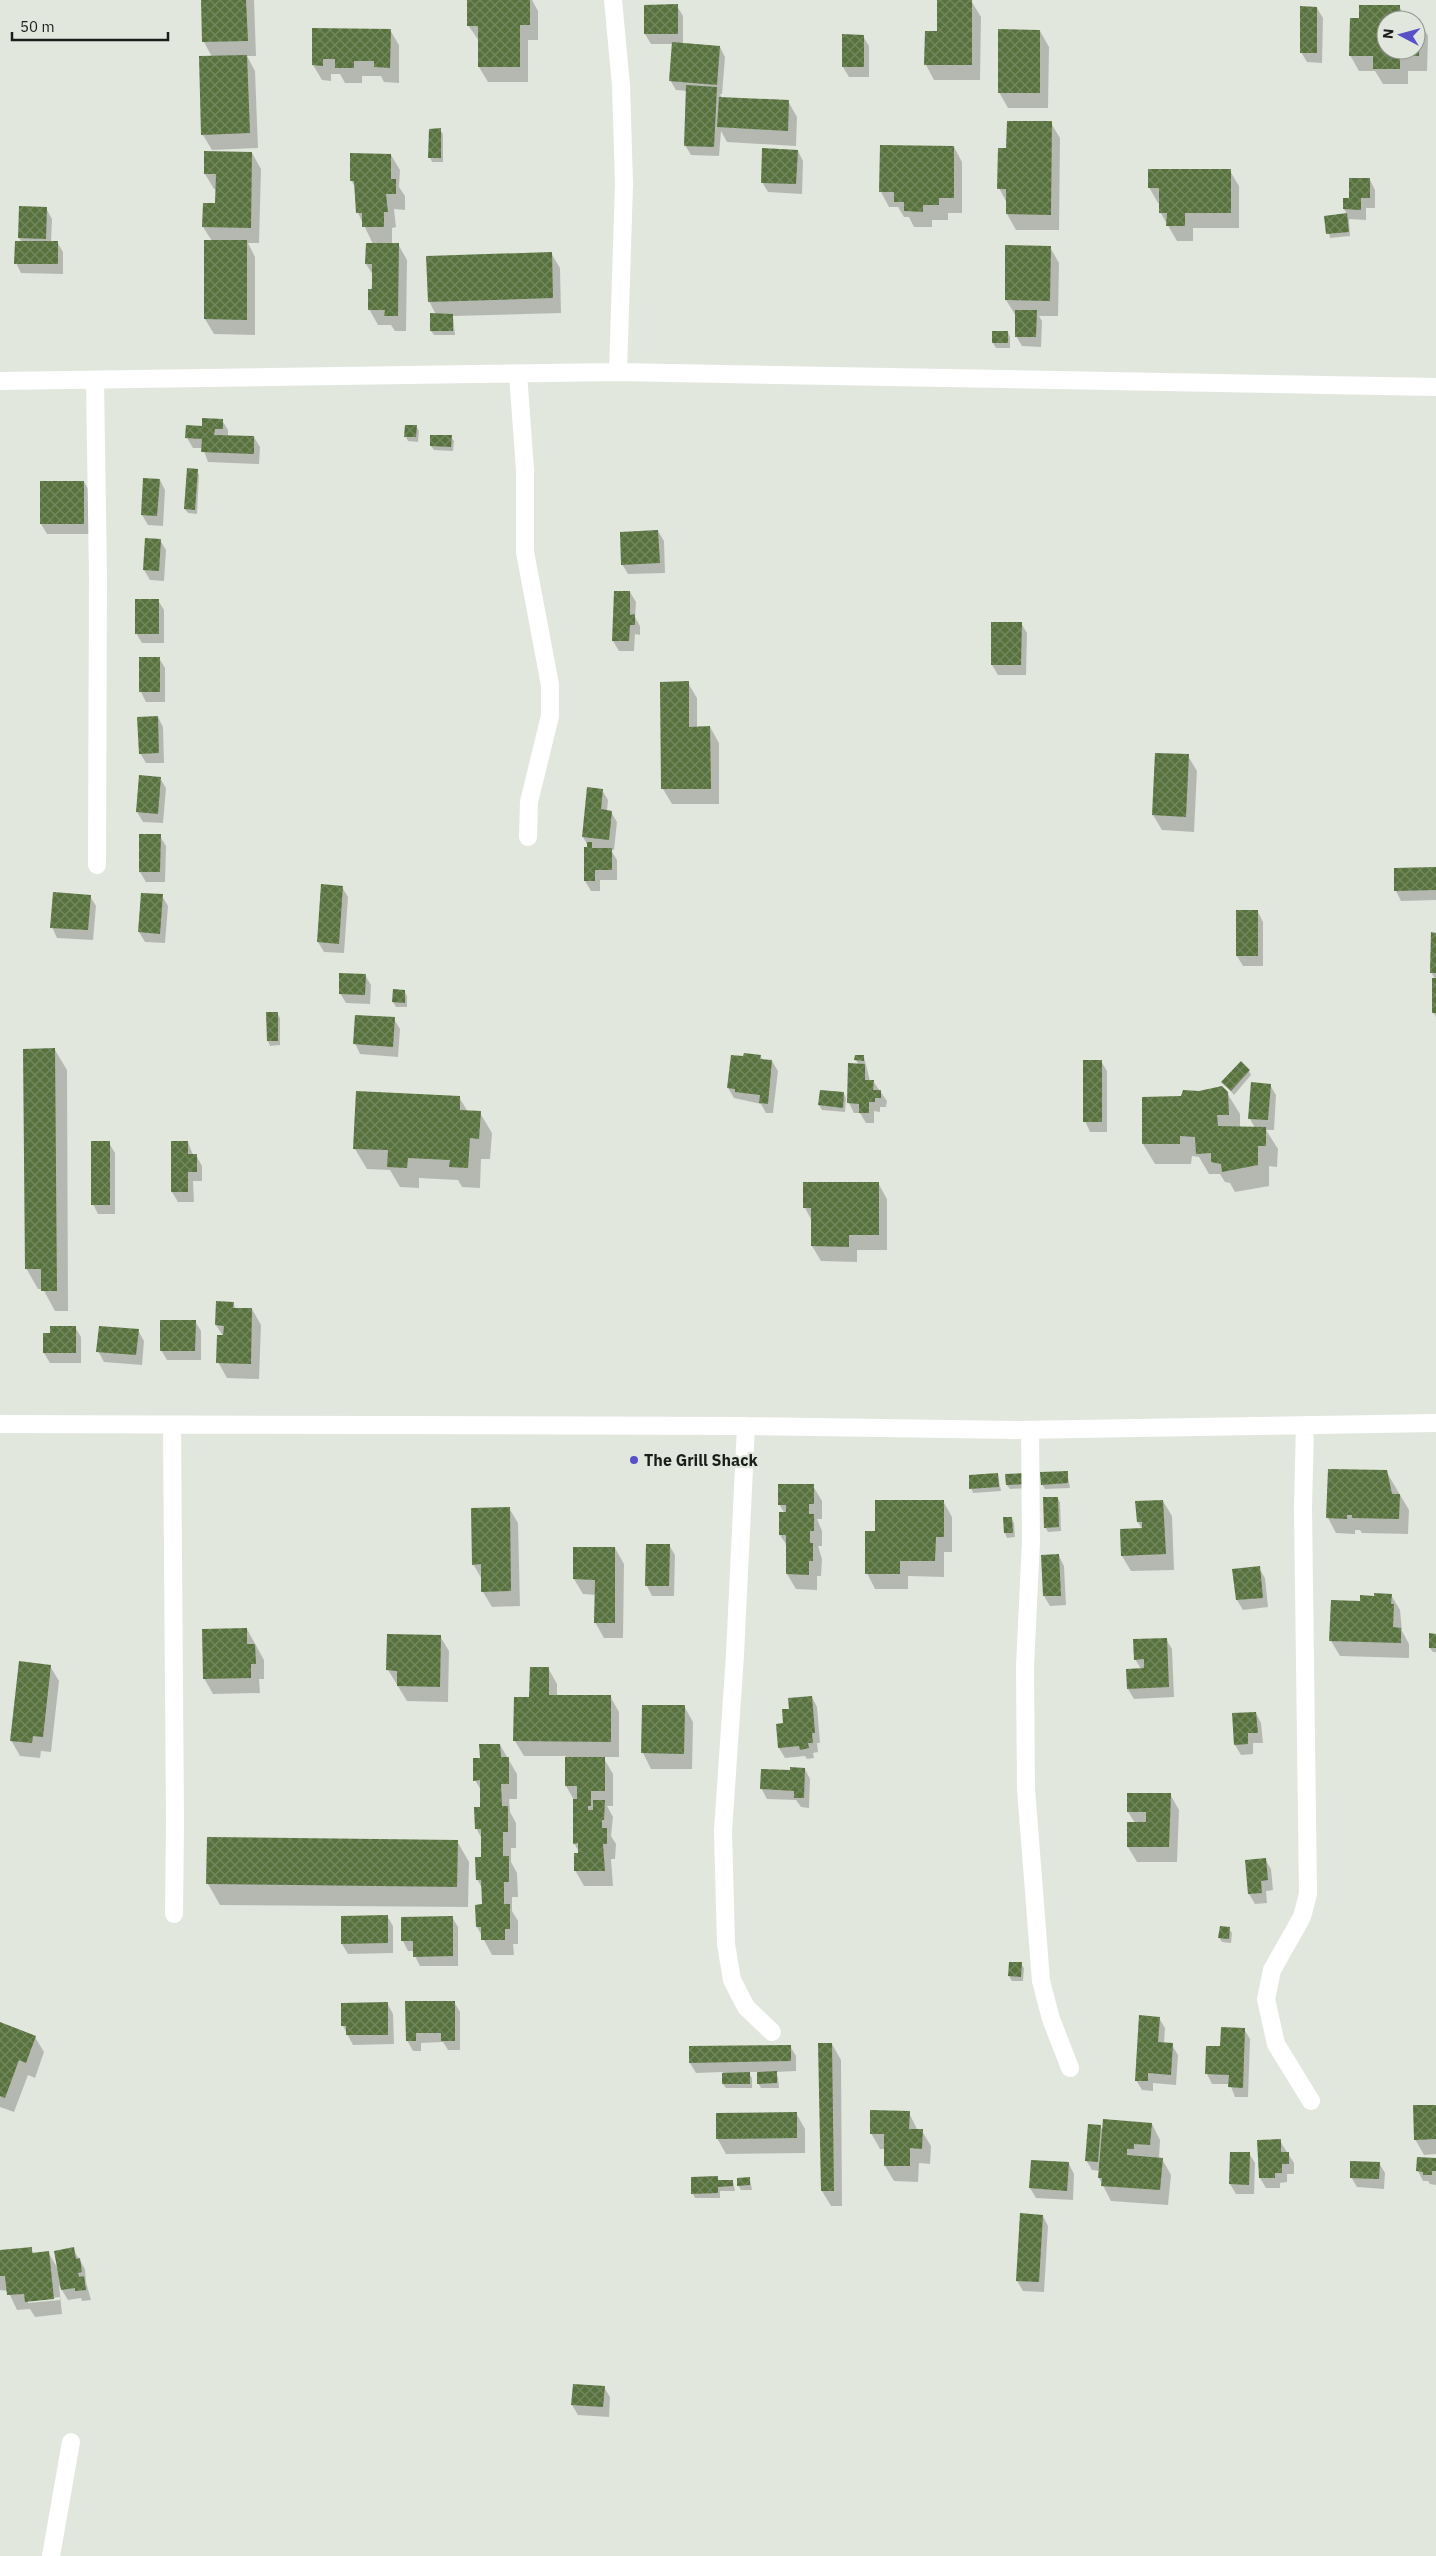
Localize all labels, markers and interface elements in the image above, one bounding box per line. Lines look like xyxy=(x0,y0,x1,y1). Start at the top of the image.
scale bar xyxy=(12,10,169,42)
north arrow xyxy=(1376,10,1426,60)
text: 50 m xyxy=(20,17,55,36)
text: N xyxy=(1379,28,1398,40)
place label: The Grill Shack xyxy=(644,1450,758,1470)
marker: The Grill Shack xyxy=(628,1454,640,1466)

